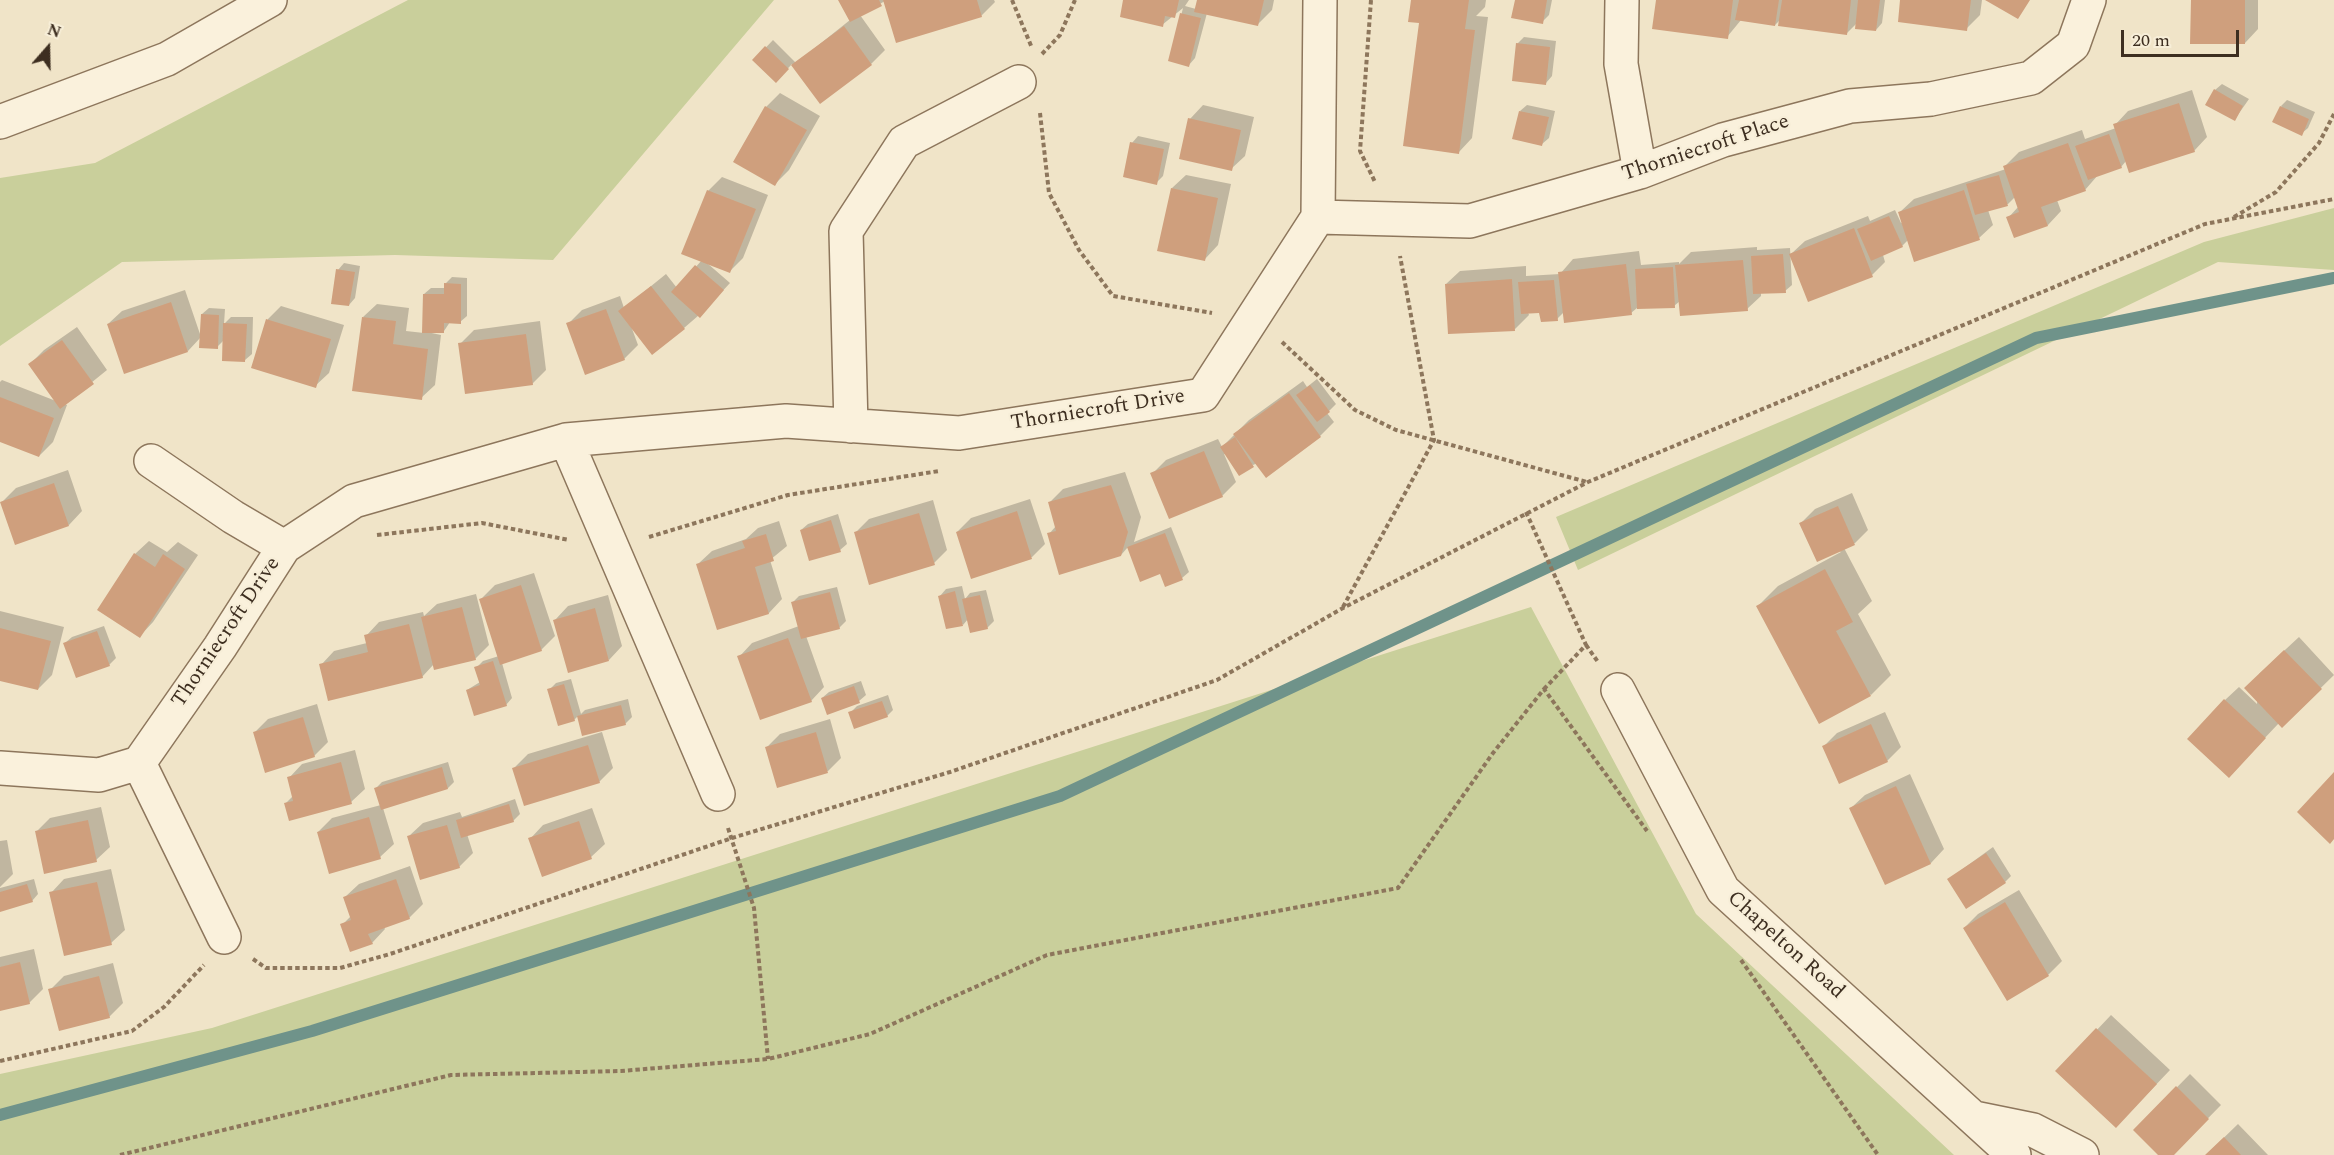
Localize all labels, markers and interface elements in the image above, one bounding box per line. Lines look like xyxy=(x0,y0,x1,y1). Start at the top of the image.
north arrow xyxy=(18,18,78,78)
text: N xyxy=(44,18,64,45)
scale bar xyxy=(2124,18,2242,56)
text: 20 m xyxy=(2132,27,2170,54)
street label: Thorniecroft Place xyxy=(1619,110,1793,188)
street label: Thorniecroft Drive xyxy=(1009,385,1187,437)
street label: Thorniecroft Drive xyxy=(167,553,287,713)
street label: Chapelton Road xyxy=(1721,887,1849,1005)

